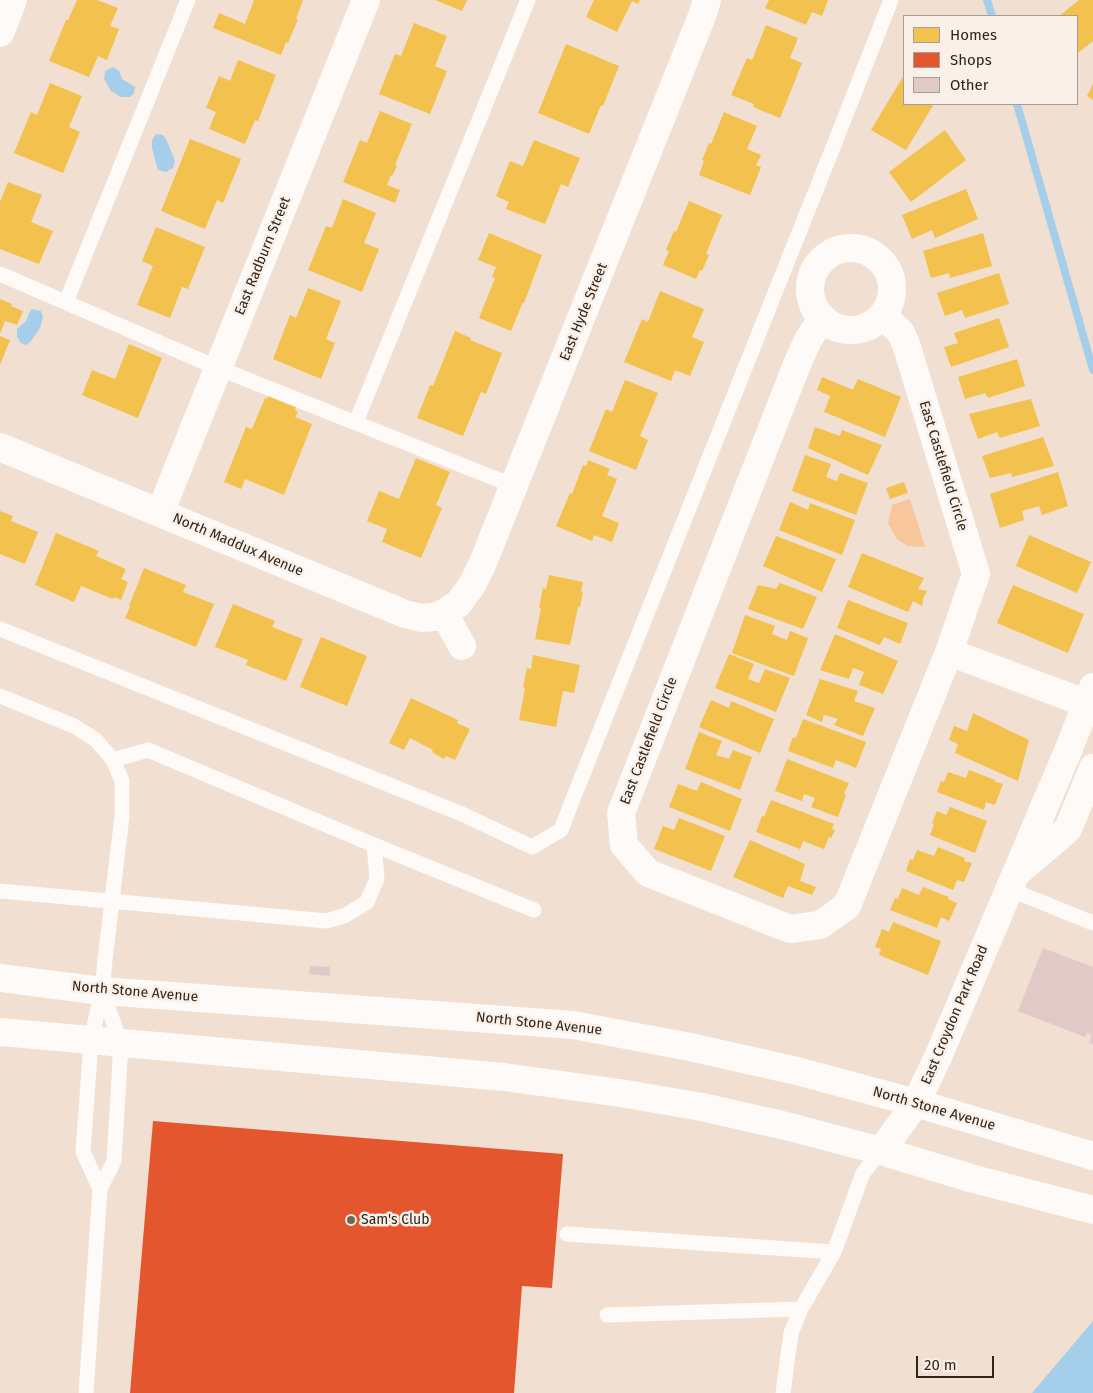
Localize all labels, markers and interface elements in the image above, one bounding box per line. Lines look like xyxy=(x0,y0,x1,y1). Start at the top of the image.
legend xyxy=(903,15,1078,105)
text: Homes xyxy=(950,26,997,44)
text: Shops xyxy=(950,51,992,69)
text: Other xyxy=(950,76,989,94)
street label: East Radburn Street xyxy=(232,194,294,318)
street label: East Hyde Street xyxy=(557,261,611,363)
street label: East Castlefield Circle xyxy=(915,399,971,533)
street label: North Maddux Avenue xyxy=(170,510,306,580)
street label: East Castlefield Circle xyxy=(617,675,681,807)
street label: East Croydon Park Road xyxy=(918,943,992,1087)
street label: North Stone Avenue xyxy=(71,978,199,1006)
street label: North Stone Avenue xyxy=(475,1009,603,1039)
street label: North Stone Avenue xyxy=(871,1083,997,1135)
place label: Sam's Club xyxy=(361,1212,430,1228)
marker: Sam's Club xyxy=(345,1214,357,1226)
scale bar xyxy=(918,1346,996,1378)
text: 20 m xyxy=(924,1356,957,1374)

